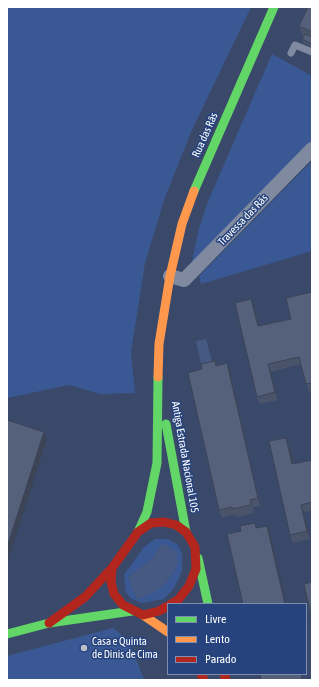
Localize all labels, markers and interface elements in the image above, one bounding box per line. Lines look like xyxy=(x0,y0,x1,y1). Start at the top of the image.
street label: Rua das Rãs xyxy=(189,111,221,159)
street label: Travessa das Rãs xyxy=(215,192,271,248)
street label: Antiga Estrada Nacional 105 xyxy=(169,400,201,514)
legend xyxy=(167,603,307,675)
text: Livre xyxy=(205,612,226,626)
text: Lento xyxy=(205,632,230,646)
place label: Casa e Quinta de Dinis de Cima xyxy=(92,635,158,661)
marker: Casa e Quinta de Dinis de Cima xyxy=(79,643,89,653)
text: Parado xyxy=(205,652,236,666)

